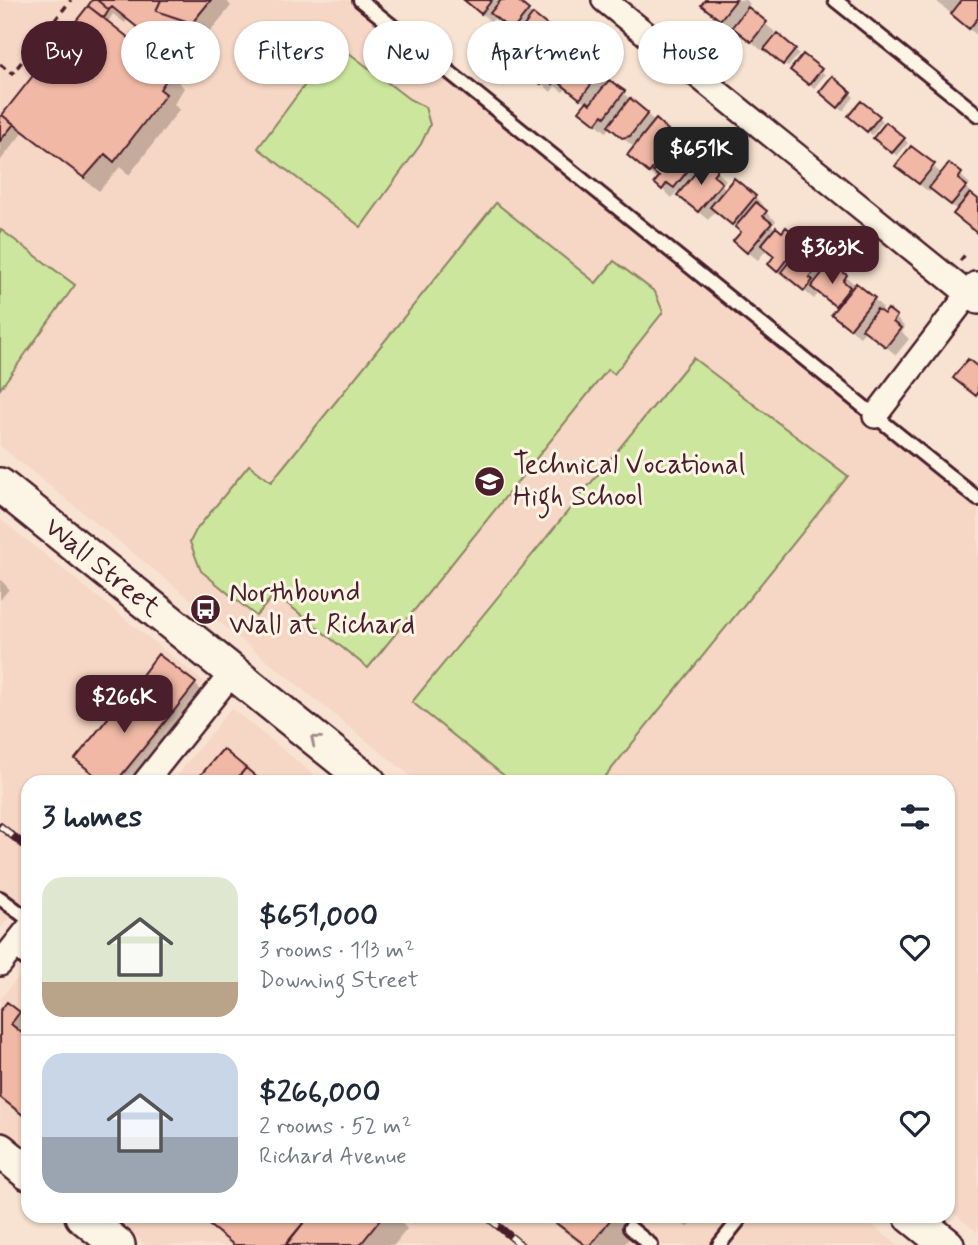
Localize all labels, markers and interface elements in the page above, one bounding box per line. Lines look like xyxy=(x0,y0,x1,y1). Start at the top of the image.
chip: Buy xyxy=(21,21,107,84)
chip: Rent xyxy=(121,21,220,84)
chip: Filters xyxy=(234,21,349,84)
chip: New xyxy=(363,21,453,84)
chip: Apartment xyxy=(467,21,624,84)
chip: House xyxy=(638,21,743,84)
pin: $651K xyxy=(652,128,750,187)
text: $651K xyxy=(670,135,732,165)
pin: $363K xyxy=(783,226,881,286)
text: $363K xyxy=(801,234,863,264)
place label: Technical Vocational High School xyxy=(513,447,745,519)
school or university icon: Technical Vocational High School xyxy=(473,464,507,498)
street label: Wall Street xyxy=(36,510,168,627)
place label: Northbound Wall at Richard xyxy=(229,575,415,644)
bus stop icon: Northbound Wall at Richard xyxy=(189,592,223,626)
pin: $266K xyxy=(75,676,173,735)
text: $266K xyxy=(92,683,156,713)
one-way arrow xyxy=(311,735,323,748)
text: 3 homes xyxy=(42,798,142,837)
icon: filters xyxy=(896,798,934,836)
text: $651,000 xyxy=(259,897,378,936)
icon: home xyxy=(98,905,182,989)
icon: heart xyxy=(896,928,934,966)
text: 3 rooms · 113 m² xyxy=(259,936,414,966)
text: Downing Street xyxy=(259,966,419,996)
text: $266,000 xyxy=(259,1073,381,1112)
icon: home xyxy=(98,1081,182,1165)
icon: heart xyxy=(896,1104,934,1142)
text: 2 rooms · 52 m² xyxy=(259,1112,412,1142)
text: Richard Avenue xyxy=(259,1142,407,1172)

